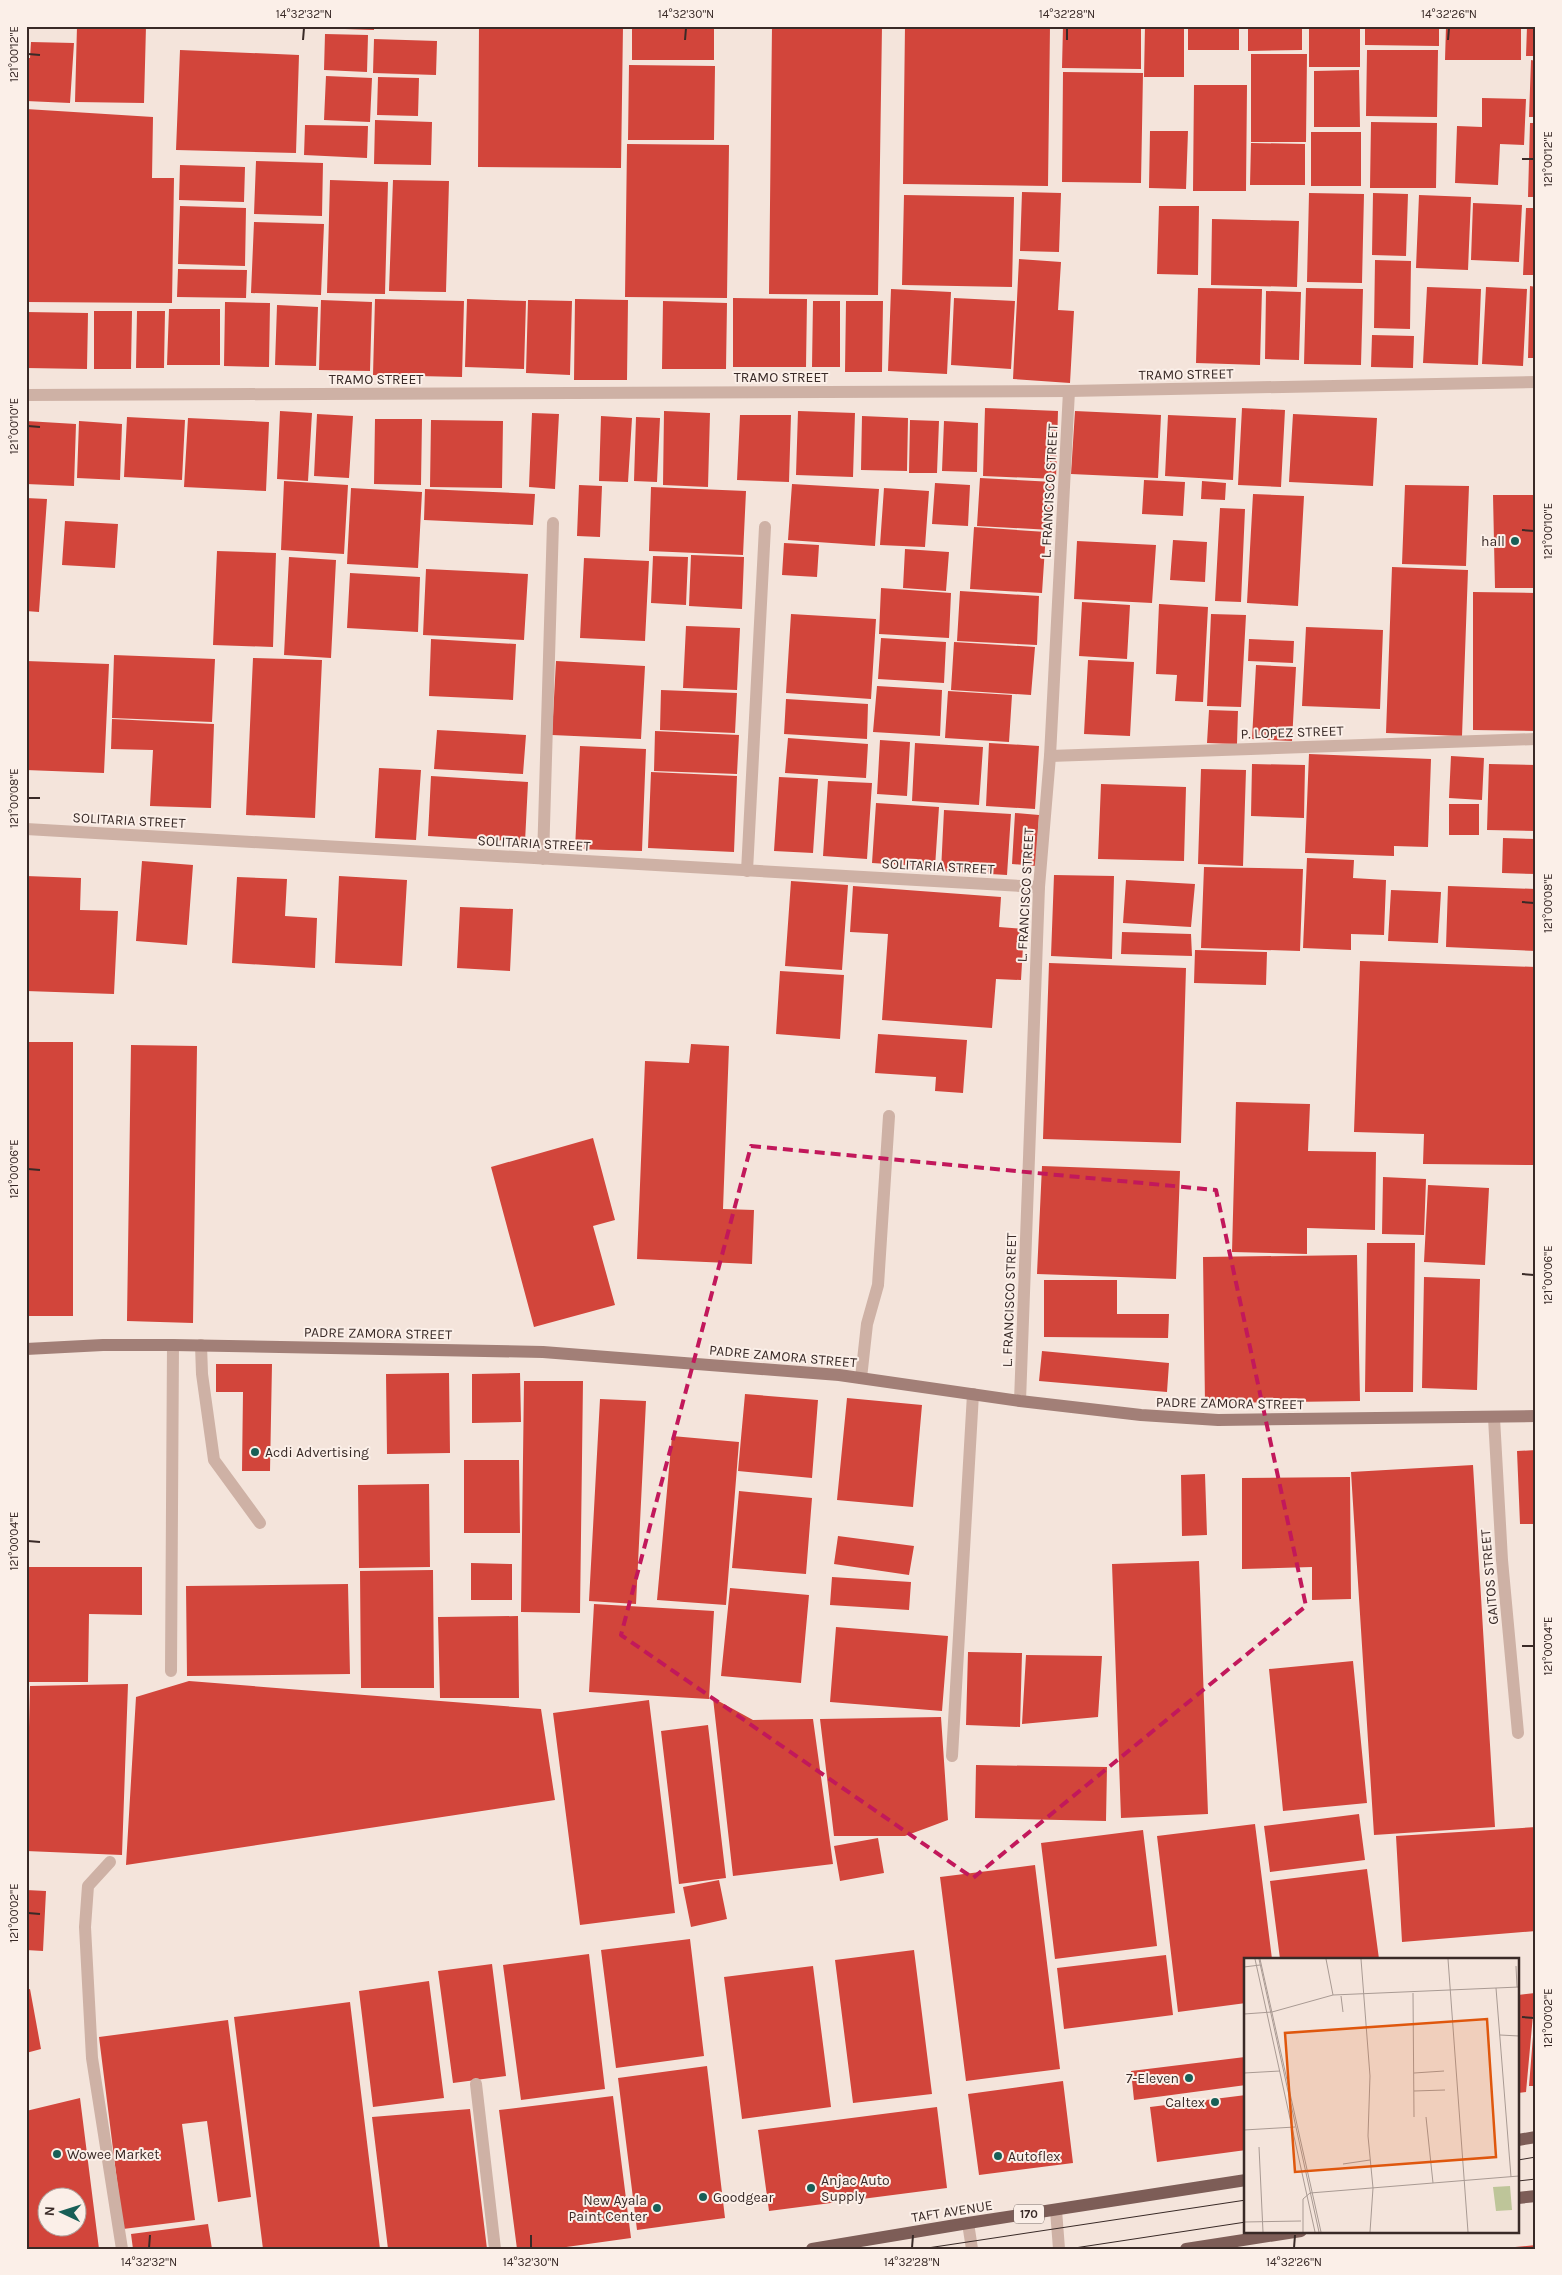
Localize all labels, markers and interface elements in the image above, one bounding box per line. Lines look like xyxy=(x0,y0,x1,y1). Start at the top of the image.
text: 14°32'32"N xyxy=(276,7,332,21)
text: 14°32'30"N xyxy=(658,7,714,21)
text: 14°32'28"N xyxy=(1039,7,1095,21)
text: 14°32'26"N xyxy=(1421,7,1477,21)
text: 121°00'12"E xyxy=(7,26,21,82)
text: 121°00'12"E xyxy=(1541,131,1555,187)
street label: TRAMO STREET xyxy=(1139,365,1233,384)
street label: TRAMO STREET xyxy=(734,369,828,386)
street label: TRAMO STREET xyxy=(329,371,423,388)
text: 121°00'10"E xyxy=(7,398,21,454)
street label: L. FRANCISCO STREET xyxy=(1037,423,1062,559)
text: 121°00'10"E xyxy=(1541,503,1555,559)
place label: hall xyxy=(1481,533,1505,550)
marker: hall xyxy=(1509,535,1521,547)
street label: P. LOPEZ STREET xyxy=(1240,722,1344,743)
text: 121°00'08"E xyxy=(7,768,21,828)
street label: SOLITARIA STREET xyxy=(72,809,186,832)
street label: L. FRANCISCO STREET xyxy=(1013,827,1038,963)
street label: SOLITARIA STREET xyxy=(477,832,591,855)
street label: SOLITARIA STREET xyxy=(881,855,995,878)
text: 121°00'08"E xyxy=(1541,873,1555,933)
text: 121°00'06"E xyxy=(7,1139,21,1199)
street label: L. FRANCISCO STREET xyxy=(999,1232,1020,1368)
text: 121°00'06"E xyxy=(1541,1245,1555,1305)
street label: PADRE ZAMORA STREET xyxy=(304,1324,452,1343)
street label: PADRE ZAMORA STREET xyxy=(708,1342,858,1371)
street label: PADRE ZAMORA STREET xyxy=(1156,1394,1304,1413)
place label: Acdi Advertising xyxy=(265,1444,369,1461)
marker: Acdi Advertising xyxy=(249,1446,261,1458)
text: 121°00'04"E xyxy=(7,1511,21,1571)
street label: GAITOS STREET xyxy=(1477,1529,1502,1625)
text: 121°00'04"E xyxy=(1541,1616,1555,1676)
text: 121°00'02"E xyxy=(7,1883,21,1943)
inset map xyxy=(1244,1958,1520,2232)
text: 121°00'02"E xyxy=(1541,1988,1555,2048)
place label: 7-Eleven xyxy=(1126,2070,1179,2087)
marker: 7-Eleven xyxy=(1183,2072,1195,2084)
place label: Caltex xyxy=(1165,2094,1205,2111)
marker: Caltex xyxy=(1209,2096,1221,2108)
place label: Wowee Market xyxy=(67,2146,160,2163)
marker: Wowee Market xyxy=(51,2148,63,2160)
place label: Autoflex xyxy=(1008,2148,1061,2165)
marker: Autoflex xyxy=(992,2150,1004,2162)
place label: Anjac Auto Supply xyxy=(821,2172,890,2205)
marker: Anjac Auto Supply xyxy=(805,2182,817,2194)
north arrow xyxy=(38,2188,88,2238)
place label: Goodgear xyxy=(713,2189,774,2206)
marker: Goodgear xyxy=(697,2191,709,2203)
place label: New Ayala Paint Center xyxy=(569,2192,648,2225)
street label: TAFT AVENUE xyxy=(910,2197,994,2226)
marker: New Ayala Paint Center xyxy=(651,2202,663,2214)
road number: 170 xyxy=(1014,2204,1044,2224)
text: N xyxy=(41,2206,58,2217)
text: 14°32'32"N xyxy=(121,2255,177,2269)
text: 14°32'30"N xyxy=(503,2255,559,2269)
text: 14°32'28"N xyxy=(884,2255,940,2269)
text: 14°32'26"N xyxy=(1266,2255,1322,2269)

